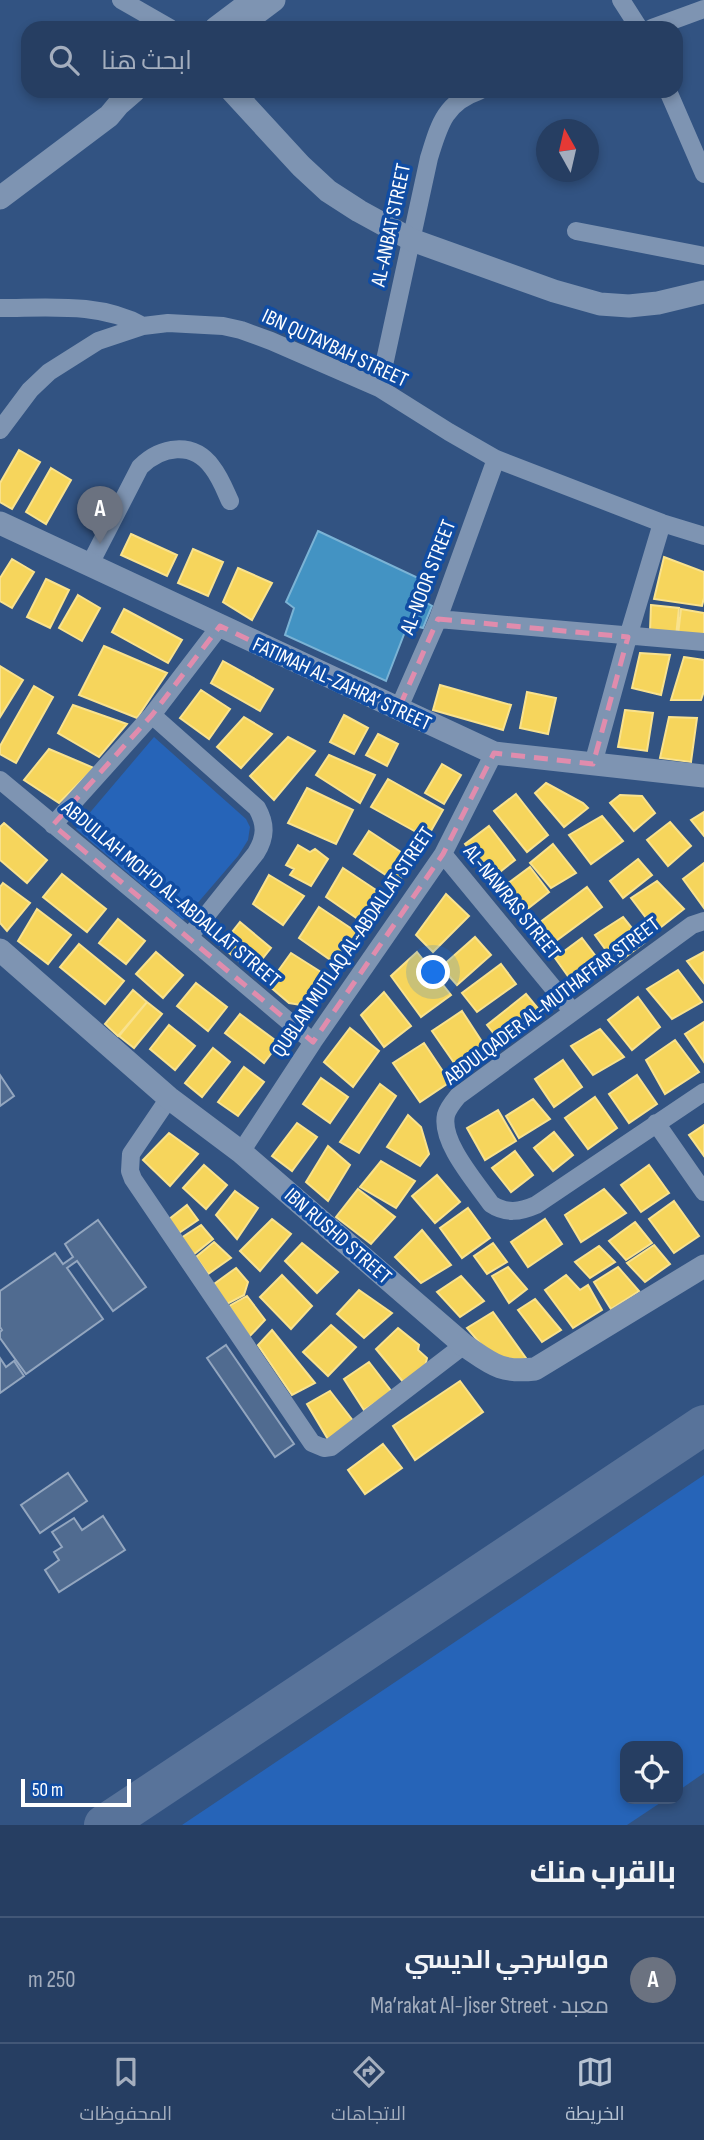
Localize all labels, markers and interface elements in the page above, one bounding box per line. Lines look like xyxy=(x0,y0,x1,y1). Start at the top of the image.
search box xyxy=(21,21,683,98)
icon: search xyxy=(45,41,83,79)
text: ابحث هنا xyxy=(101,46,192,77)
north arrow xyxy=(536,119,599,182)
street label: AL-ANBAT STREET xyxy=(366,161,416,290)
street label: IBN QUTAYBAH STREET xyxy=(258,303,412,393)
pin: A xyxy=(77,486,123,544)
street label: AL-NOOR STREET xyxy=(394,516,461,639)
street label: FATIMAH AL-ZAHRA’ STREET xyxy=(249,632,436,737)
street label: ABDULLAH MOH’D AL-ABDALLAT STREET xyxy=(56,794,286,993)
street label: QUBLAN MUTLAQ AL-ABDALLAT STREET xyxy=(267,822,440,1062)
street label: AL-NAWRAS STREET xyxy=(458,839,566,965)
street label: ABDULQADER AL-MUTHAFFAR STREET xyxy=(439,912,665,1091)
your location xyxy=(416,955,450,989)
street label: IBN RUSHD STREET xyxy=(279,1183,397,1290)
map controls xyxy=(620,1741,683,1804)
button: locate xyxy=(620,1741,683,1804)
scale bar xyxy=(21,1776,131,1808)
text: 50 m xyxy=(32,1779,63,1802)
text: بالقرب منك xyxy=(530,1855,676,1891)
text: مواسرجي الديسي xyxy=(405,1945,609,1976)
text: 250 m xyxy=(28,1966,75,1994)
text: A xyxy=(648,1966,658,1994)
text: معبد · Ma’rakat Al-Jiser Street xyxy=(370,1992,609,2020)
tab: المحفوظات xyxy=(80,2053,172,2131)
tab: الاتجاهات xyxy=(331,2053,406,2131)
tab: الخريطة xyxy=(565,2053,625,2131)

